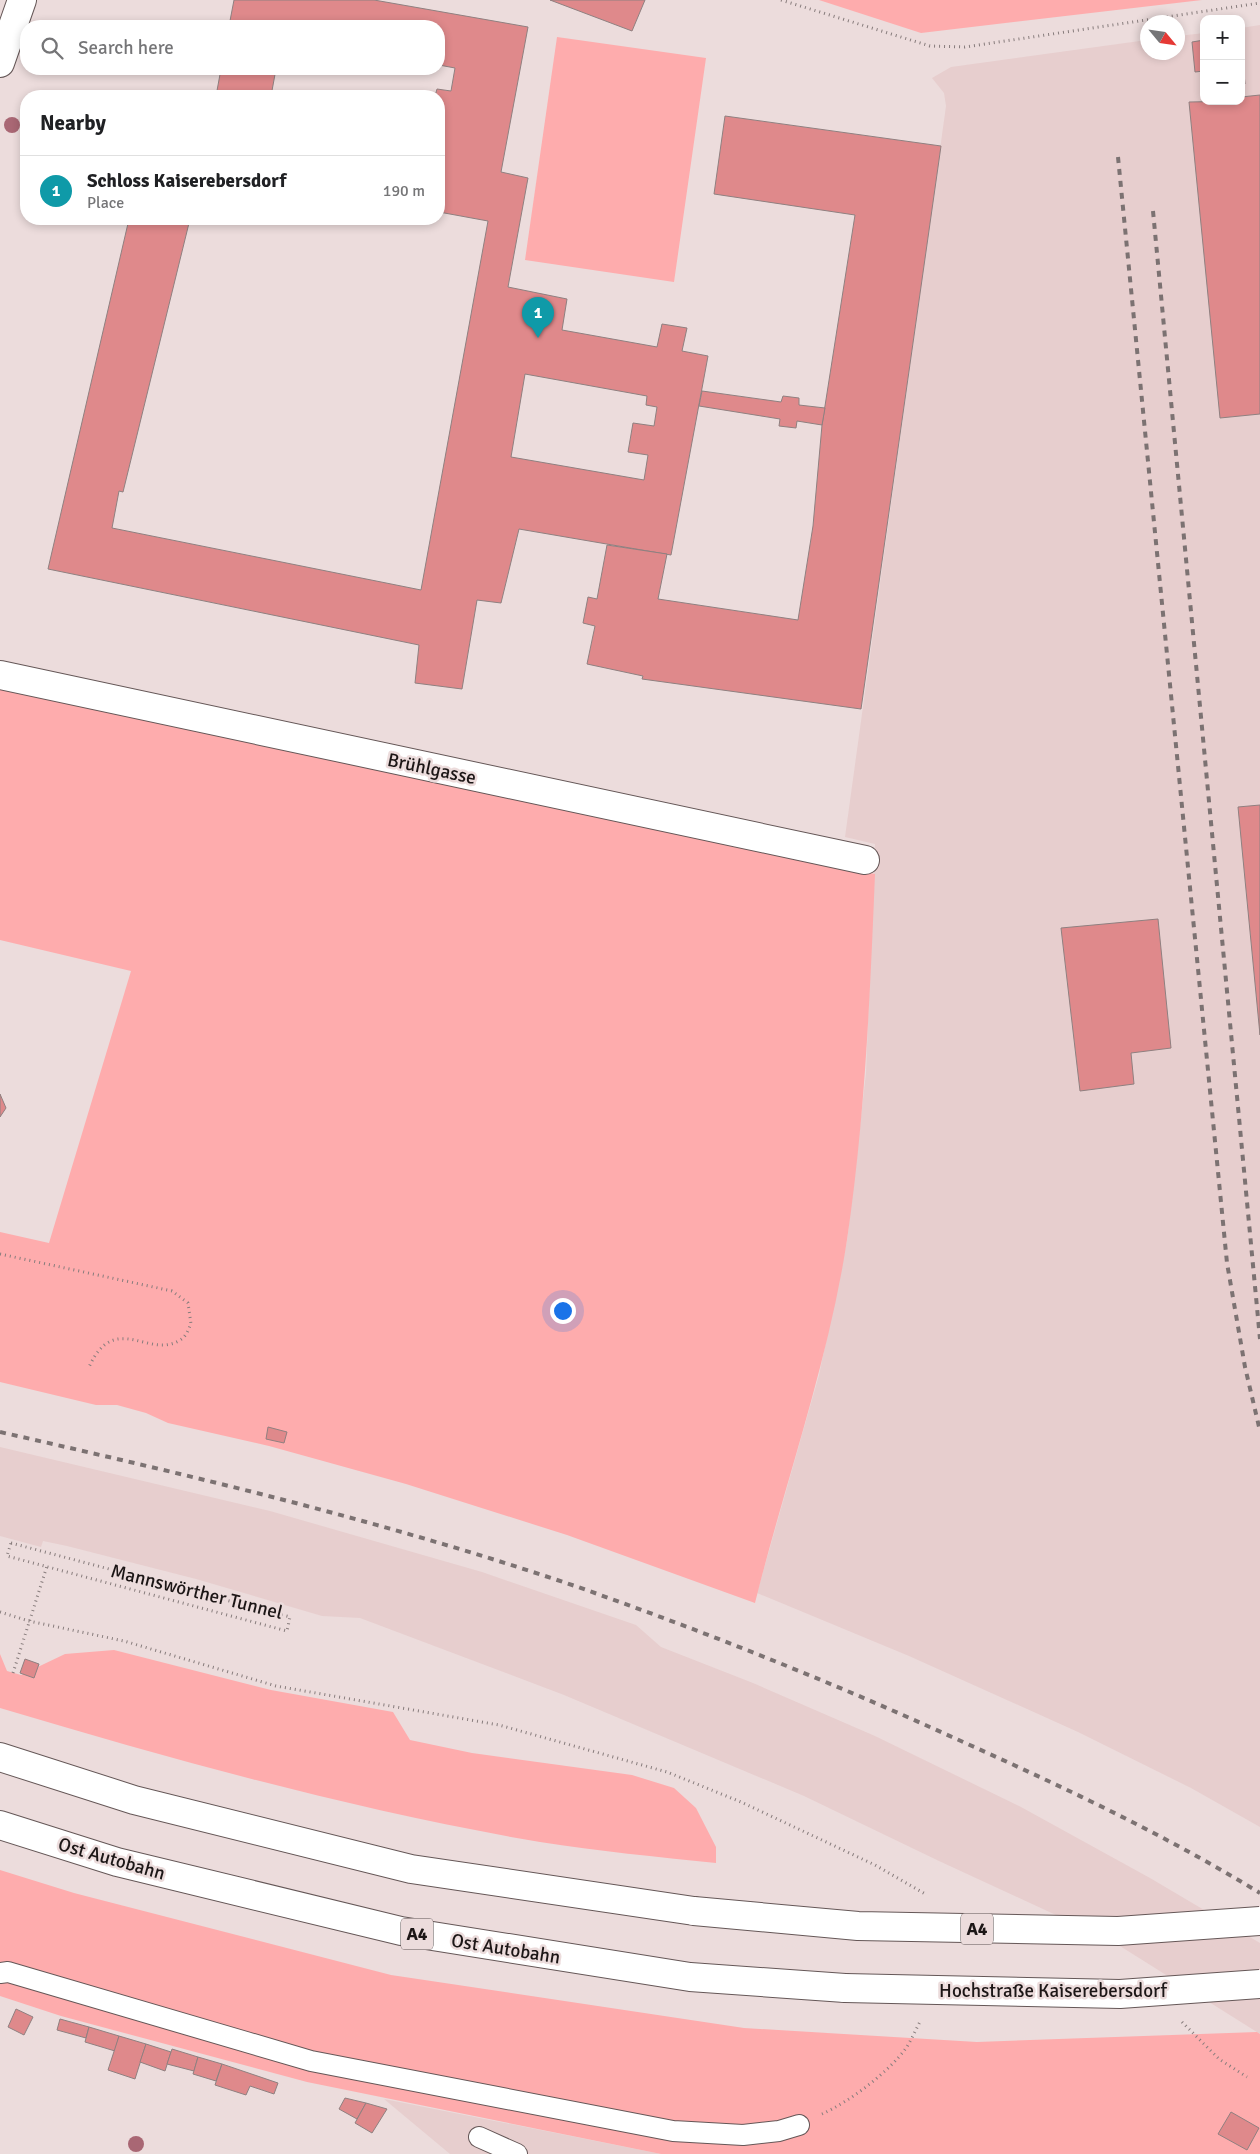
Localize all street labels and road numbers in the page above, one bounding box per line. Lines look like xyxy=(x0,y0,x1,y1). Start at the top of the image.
street label: Brühlgasse xyxy=(385,748,478,790)
street label: Mannswörther Tunnel xyxy=(108,1559,285,1625)
street label: Ost Autobahn xyxy=(55,1832,168,1886)
road number: A4 xyxy=(961,1914,993,1945)
road number: A4 xyxy=(401,1918,433,1950)
street label: Ost Autobahn xyxy=(450,1929,562,1969)
street label: Hochstraße Kaiserebersdorf xyxy=(939,1979,1169,2003)

